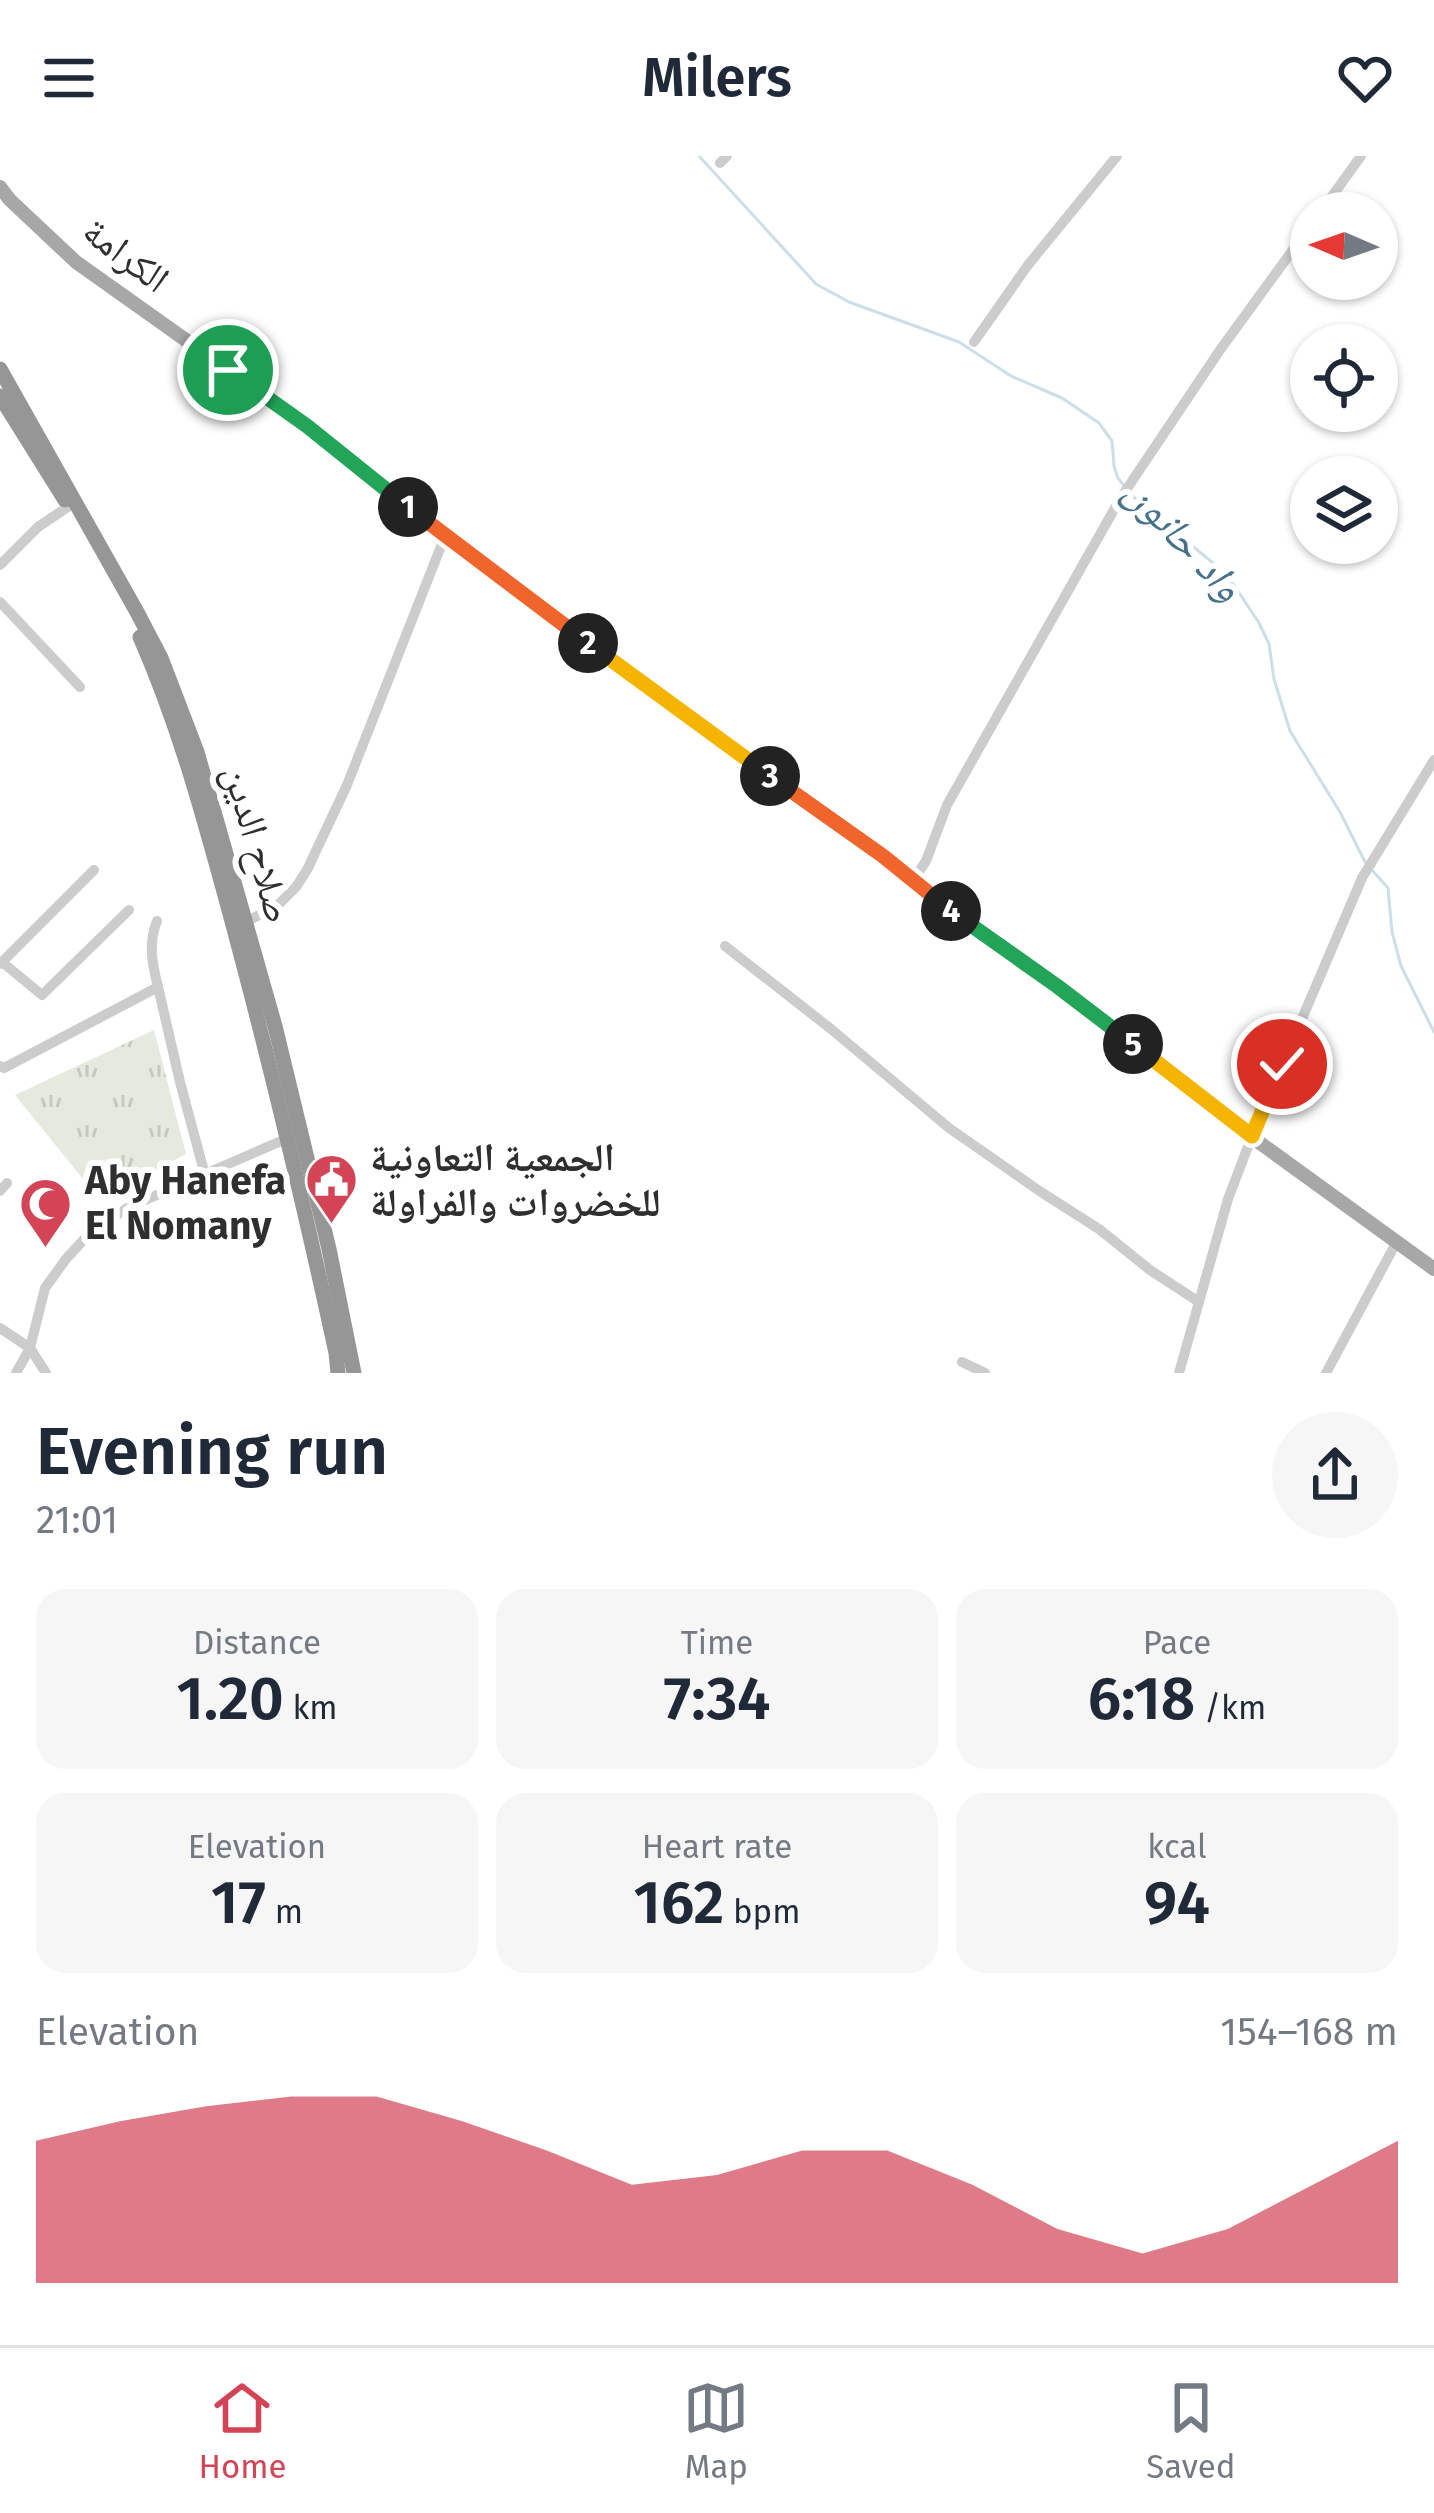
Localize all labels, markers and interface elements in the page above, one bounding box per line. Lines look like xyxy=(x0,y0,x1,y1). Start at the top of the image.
icon: menu xyxy=(36,45,102,111)
icon: heart xyxy=(1332,45,1398,111)
text: Milers xyxy=(642,46,792,110)
north arrow xyxy=(1290,192,1398,300)
map controls xyxy=(1290,192,1398,564)
street label: الكرامة xyxy=(74,208,178,302)
pin xyxy=(177,319,279,421)
button: locate xyxy=(1290,324,1398,432)
icon: arrive xyxy=(195,337,261,403)
button: layers xyxy=(1290,456,1398,564)
water label: واد حانون xyxy=(1114,467,1254,611)
pin: 1 xyxy=(378,477,438,537)
text: 1 xyxy=(400,487,416,527)
pin: 2 xyxy=(558,613,618,673)
text: 2 xyxy=(579,623,597,663)
pin: 3 xyxy=(740,746,800,806)
text: 3 xyxy=(761,756,779,796)
street label: صلاح الدين xyxy=(213,760,302,928)
pin: 4 xyxy=(921,881,981,941)
text: 4 xyxy=(942,891,960,931)
pin xyxy=(1231,1013,1333,1115)
pin: 5 xyxy=(1103,1014,1163,1074)
text: 5 xyxy=(1124,1024,1142,1064)
icon: check xyxy=(1249,1031,1315,1097)
place label: الجمعية التعاونية للخضروات والفراولة xyxy=(370,1135,661,1226)
public building icon: الجمعية التعاونية للخضروات والفراولة xyxy=(303,1152,359,1226)
place label: Aby Hanefa El Nomany xyxy=(84,1158,286,1249)
mosque icon: Aby Hanefa El Nomany xyxy=(18,1175,74,1249)
text: Evening run xyxy=(36,1412,388,1491)
button: share xyxy=(1272,1412,1398,1538)
text: 21:01 xyxy=(36,1497,118,1543)
text: Distance xyxy=(193,1623,321,1663)
text: Time xyxy=(681,1623,753,1663)
text: Pace xyxy=(1143,1623,1211,1663)
text: 1.20 xyxy=(176,1663,284,1735)
text: 7:34 xyxy=(663,1663,771,1735)
text: 6:18 xyxy=(1088,1663,1195,1735)
text: km xyxy=(284,1688,338,1728)
text: /km xyxy=(1195,1688,1266,1728)
text: Elevation xyxy=(188,1827,326,1867)
text: Heart rate xyxy=(642,1827,792,1867)
text: kcal xyxy=(1147,1827,1207,1867)
text: 17 xyxy=(211,1867,266,1939)
text: 162 xyxy=(634,1867,724,1939)
text: 94 xyxy=(1144,1867,1210,1939)
text: m xyxy=(266,1892,303,1932)
text: bpm xyxy=(724,1892,800,1932)
text: Elevation xyxy=(36,2009,199,2055)
text: 154–168 m xyxy=(1220,2009,1398,2055)
tab: Home xyxy=(198,2375,286,2487)
tab: Map xyxy=(683,2375,749,2487)
tab: Saved xyxy=(1146,2375,1236,2487)

